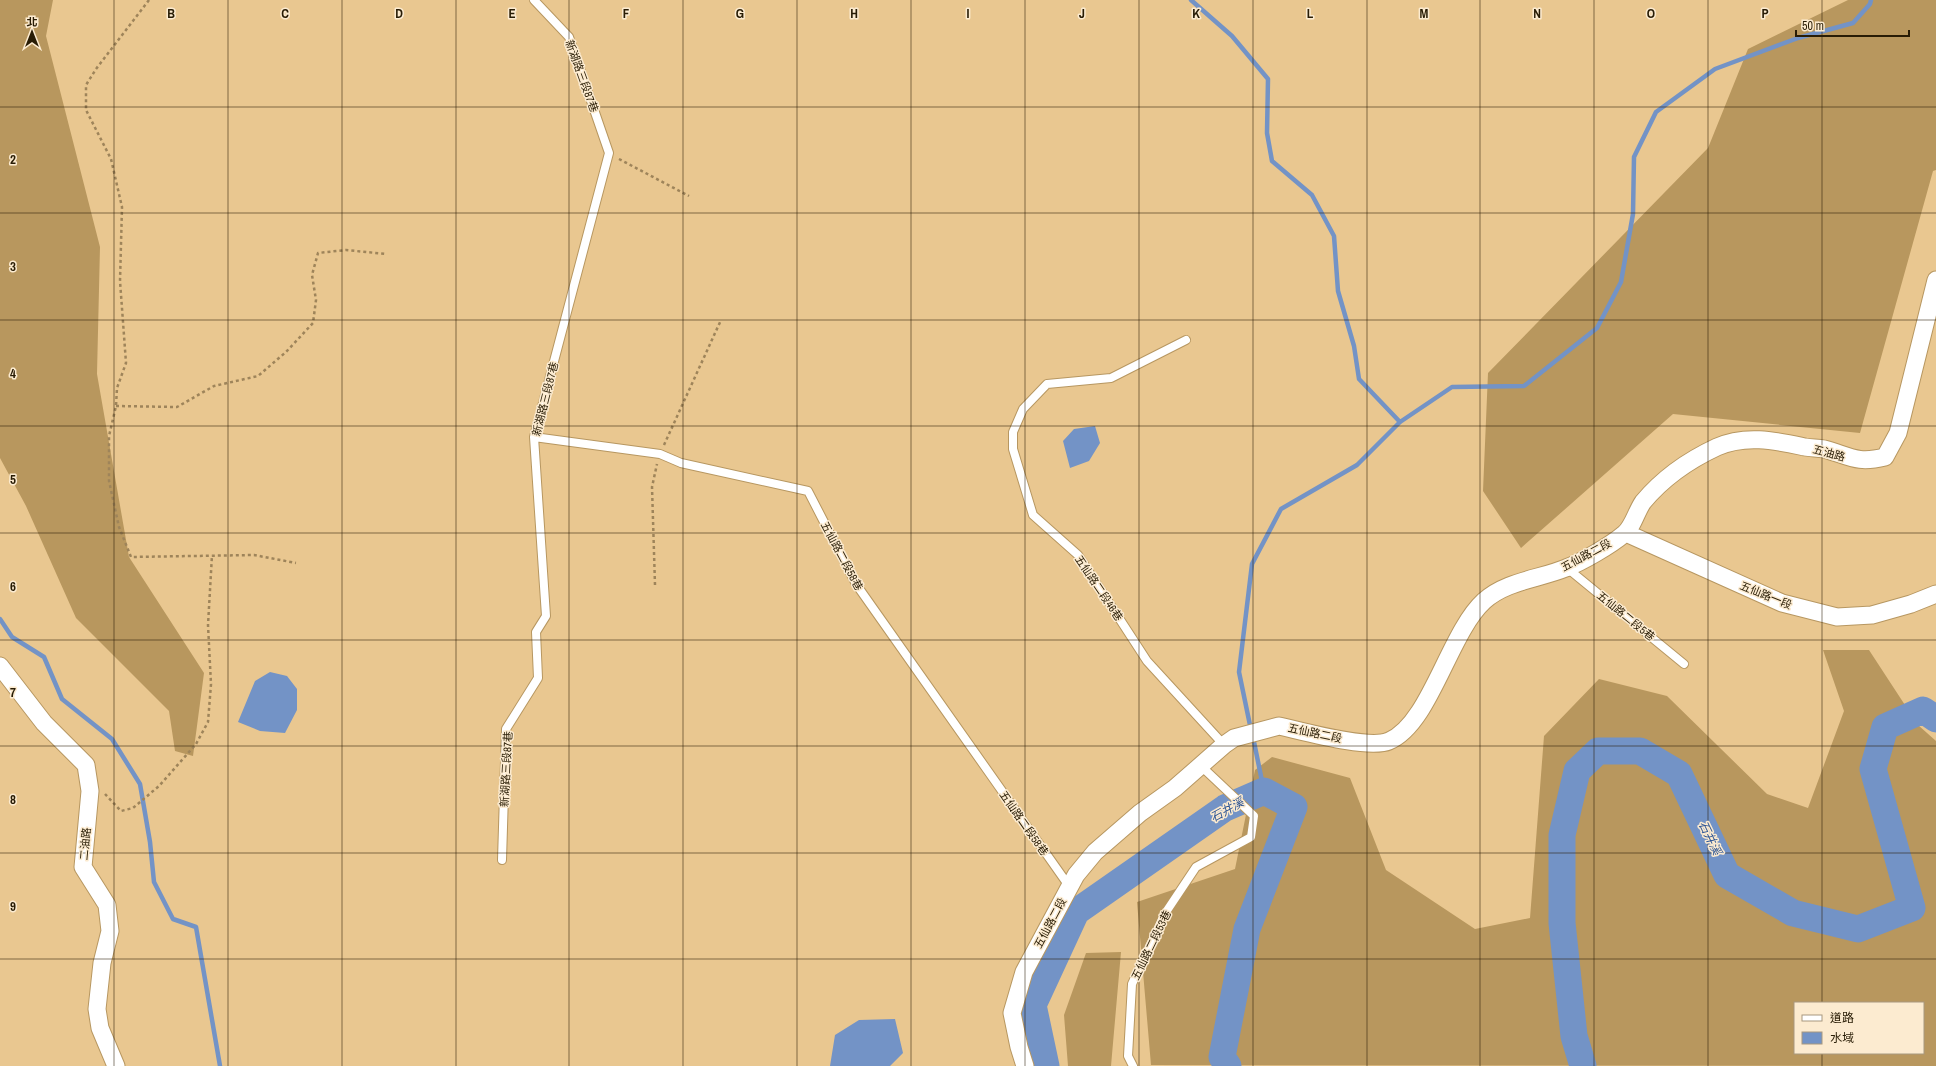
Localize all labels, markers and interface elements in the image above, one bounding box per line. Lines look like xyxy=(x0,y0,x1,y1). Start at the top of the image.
text: B xyxy=(167,5,175,22)
text: C xyxy=(281,5,289,22)
text: D xyxy=(395,5,403,22)
text: E xyxy=(508,5,516,22)
text: F xyxy=(623,5,630,22)
text: G xyxy=(736,5,744,22)
text: H xyxy=(850,5,858,22)
text: I xyxy=(967,5,970,22)
text: J xyxy=(1079,5,1085,22)
text: K xyxy=(1192,5,1200,22)
text: L xyxy=(1307,5,1314,22)
text: M xyxy=(1420,5,1429,22)
text: N xyxy=(1533,5,1541,22)
text: O xyxy=(1647,5,1655,22)
text: P xyxy=(1761,5,1769,22)
north arrow xyxy=(12,12,52,52)
scale bar xyxy=(1796,12,1909,38)
text: 北 xyxy=(27,15,38,29)
text: 50 m xyxy=(1802,18,1824,34)
street label: 新湖路三段87巷 xyxy=(562,38,602,114)
text: 2 xyxy=(10,151,16,168)
text: 3 xyxy=(10,258,16,275)
street label: 新湖路三段87巷 xyxy=(529,360,561,438)
text: 4 xyxy=(10,365,16,382)
street label: 五油路 xyxy=(1811,442,1847,464)
text: 5 xyxy=(10,471,16,488)
street label: 五仙路二段58巷 xyxy=(818,519,866,593)
street label: 五仙路二段 xyxy=(1558,536,1614,574)
street label: 五仙路二段46巷 xyxy=(1072,553,1126,623)
text: 6 xyxy=(10,578,16,595)
street label: 五仙路一段 xyxy=(1738,578,1794,612)
street label: 五仙路二段5巷 xyxy=(1594,588,1658,644)
text: 7 xyxy=(10,684,16,701)
street label: 五仙路二段 xyxy=(1287,720,1343,746)
street label: 新湖路三段87巷 xyxy=(497,731,515,807)
street label: 五仙路二段58巷 xyxy=(996,788,1052,858)
text: 8 xyxy=(10,791,16,808)
water label: 石井溪 xyxy=(1207,793,1248,826)
water label: 石井溪 xyxy=(1695,818,1726,859)
street label: 二油路 xyxy=(77,827,93,861)
street label: 五仙路二段 xyxy=(1031,895,1069,951)
text: 9 xyxy=(10,898,16,915)
street label: 五仙路二段53巷 xyxy=(1128,908,1174,982)
legend xyxy=(1794,1002,1924,1054)
text: 道路 xyxy=(1830,1010,1854,1026)
text: 水域 xyxy=(1830,1030,1854,1046)

